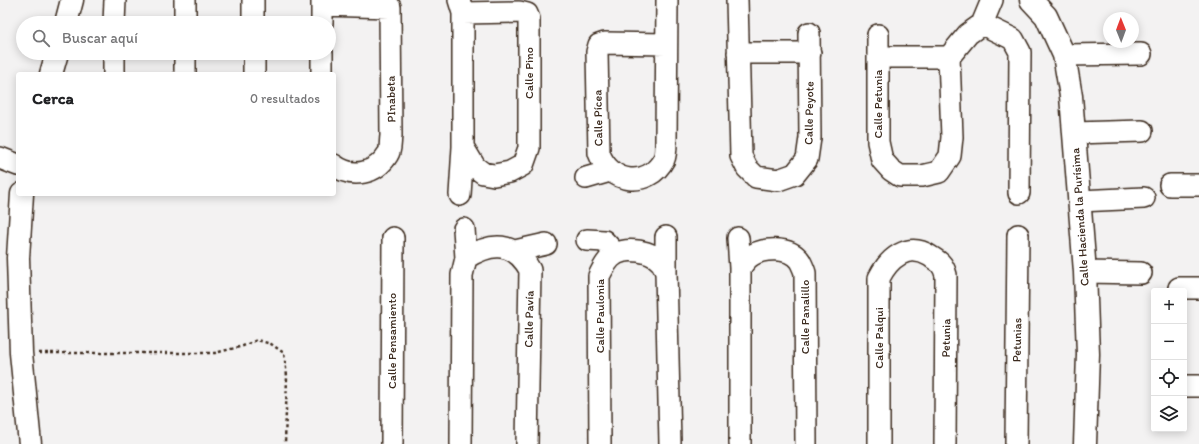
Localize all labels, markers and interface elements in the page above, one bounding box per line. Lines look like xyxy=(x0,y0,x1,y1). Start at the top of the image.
north arrow xyxy=(1103,12,1139,48)
search box xyxy=(16,16,336,60)
icon: search xyxy=(30,27,52,49)
text: Buscar aquí xyxy=(62,29,138,47)
street label: Calle Pino xyxy=(522,47,536,99)
street label: Calle Petunia xyxy=(871,69,885,139)
street label: PInabeta xyxy=(384,75,398,123)
street label: Calle Peyote xyxy=(801,81,817,145)
text: Cerca xyxy=(32,88,74,108)
street label: Calle Pícea xyxy=(590,89,605,146)
text: 0 resultados xyxy=(250,91,320,106)
street label: Calle Hacienda la Purísima xyxy=(1068,147,1092,287)
street label: Calle Paulonia xyxy=(593,278,607,353)
street label: Calle Panalillo xyxy=(798,280,812,354)
map controls xyxy=(1151,288,1187,432)
button: + xyxy=(1151,288,1187,324)
street label: Calle Pavía xyxy=(522,290,537,348)
street label: Calle Pensamiento xyxy=(385,293,399,389)
street label: Calle Palqui xyxy=(872,307,886,369)
street label: Petunia xyxy=(939,318,953,358)
street label: Petunias xyxy=(1010,318,1024,362)
button: − xyxy=(1151,324,1187,360)
button: locate xyxy=(1151,360,1187,396)
button: layers xyxy=(1151,396,1187,432)

